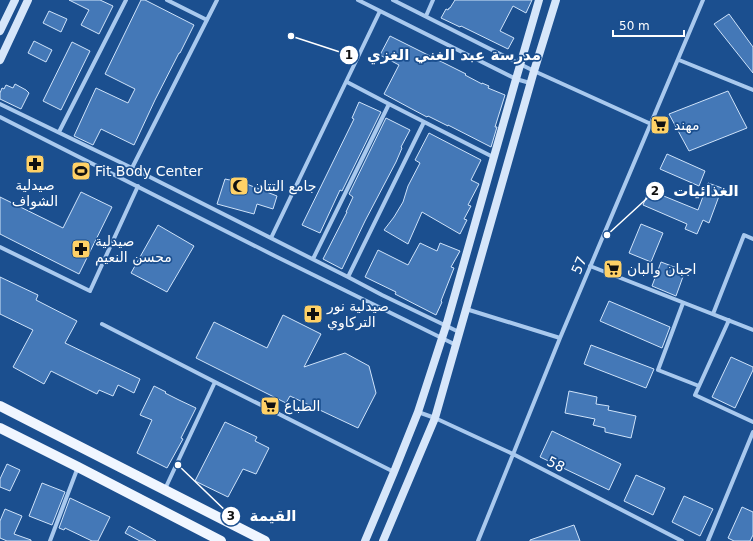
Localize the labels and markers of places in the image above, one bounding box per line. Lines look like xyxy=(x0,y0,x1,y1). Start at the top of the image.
callout: مدرسة عبد الغني الغزي xyxy=(339,42,549,69)
supermarket icon: مهند xyxy=(649,114,671,136)
place label: مهند xyxy=(674,117,700,134)
pharmacy icon: صيدلية الشواف xyxy=(24,153,46,175)
sports icon: Fit Body Center xyxy=(70,160,92,182)
place label: Fit Body Center xyxy=(95,163,203,179)
mosque icon: جامع التتان xyxy=(228,175,250,197)
place label: صيدلية الشواف xyxy=(12,177,58,210)
place label: جامع التتان xyxy=(253,178,316,195)
callout: الغذائيات xyxy=(645,178,747,205)
place label: صيدلية محسن النعيم xyxy=(95,233,172,266)
pharmacy icon: صيدلية محسن النعيم xyxy=(70,238,92,260)
supermarket icon: اجبان والبان xyxy=(602,258,624,280)
place label: اجبان والبان xyxy=(627,261,696,278)
place label: صيدلية نور التركاوي xyxy=(326,298,389,331)
pharmacy icon: صيدلية نور التركاوي xyxy=(302,303,324,325)
supermarket icon: الطباع xyxy=(259,395,281,417)
place label: الطباع xyxy=(284,398,320,415)
callout: القيمة xyxy=(221,502,304,529)

